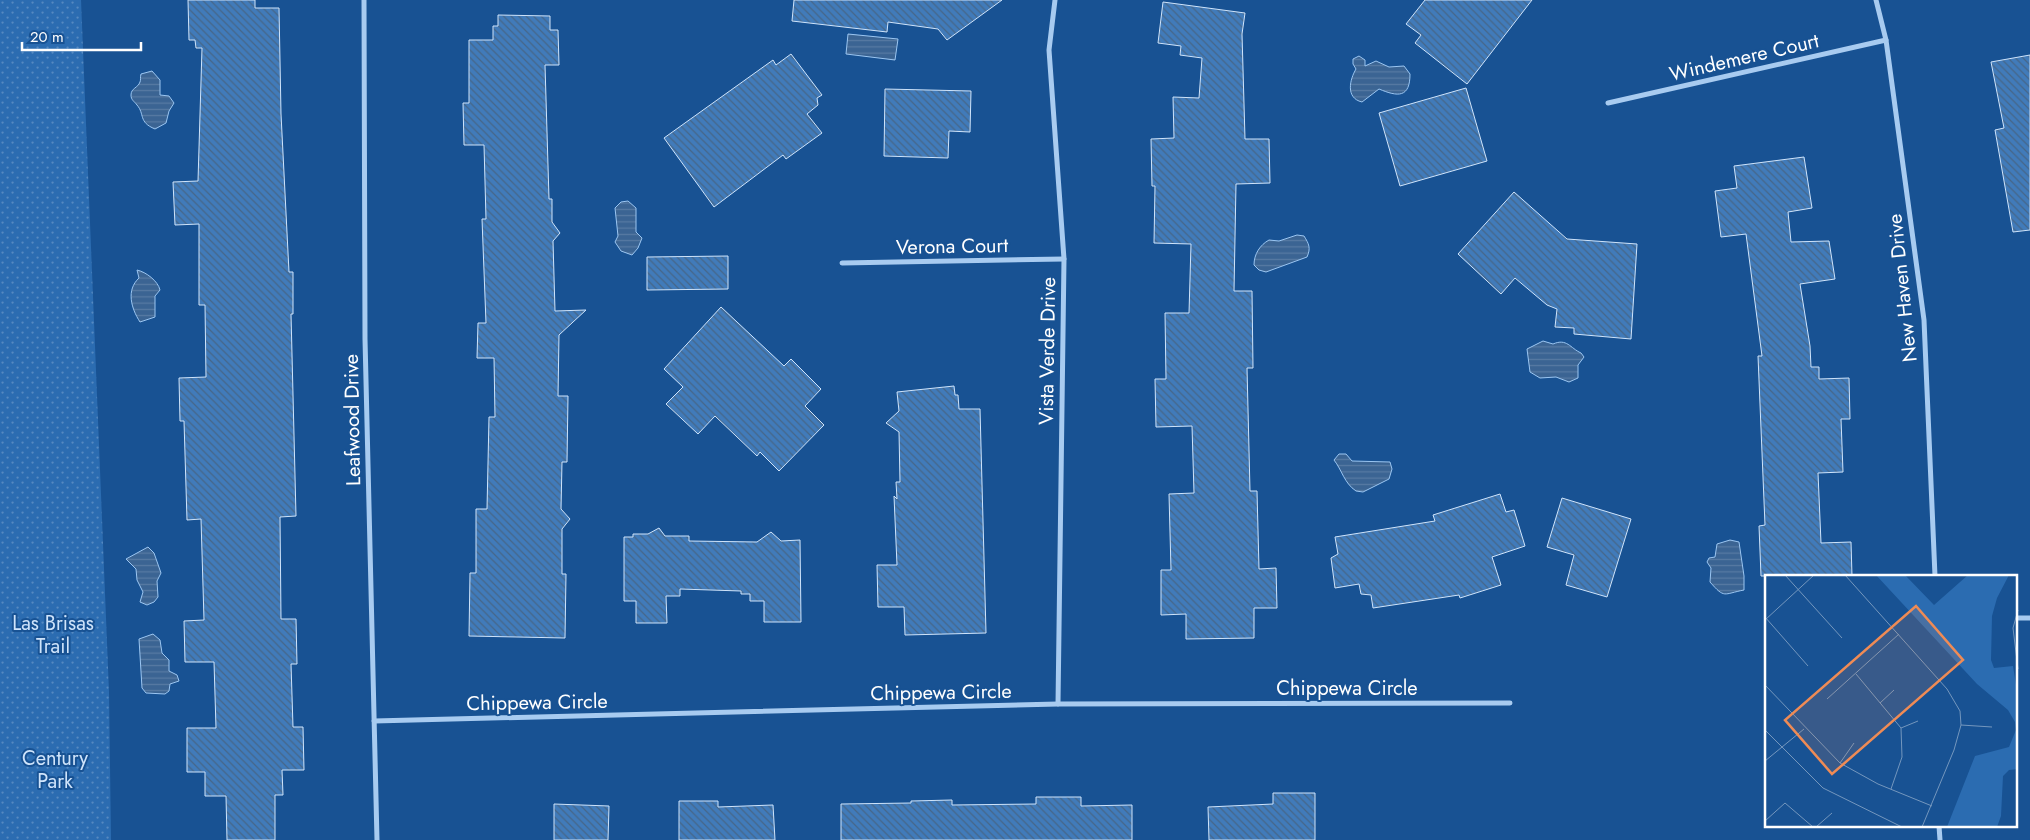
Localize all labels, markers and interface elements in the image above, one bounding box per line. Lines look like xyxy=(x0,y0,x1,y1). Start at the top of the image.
scale bar xyxy=(22,20,141,52)
text: 20 m xyxy=(30,26,64,48)
street label: Windemere Court xyxy=(1666,26,1822,89)
street label: New Haven Drive xyxy=(1880,212,1925,363)
street label: Verona Court xyxy=(896,231,1009,262)
street label: Vista Verde Drive xyxy=(1032,277,1063,425)
street label: Leafwood Drive xyxy=(337,354,368,486)
inset map xyxy=(1765,575,2018,828)
park label: Las Brisas Trail xyxy=(12,609,94,661)
street label: Chippewa Circle xyxy=(1276,674,1418,703)
street label: Chippewa Circle xyxy=(870,677,1012,708)
street label: Chippewa Circle xyxy=(466,687,608,718)
park label: Century Park xyxy=(22,744,88,796)

